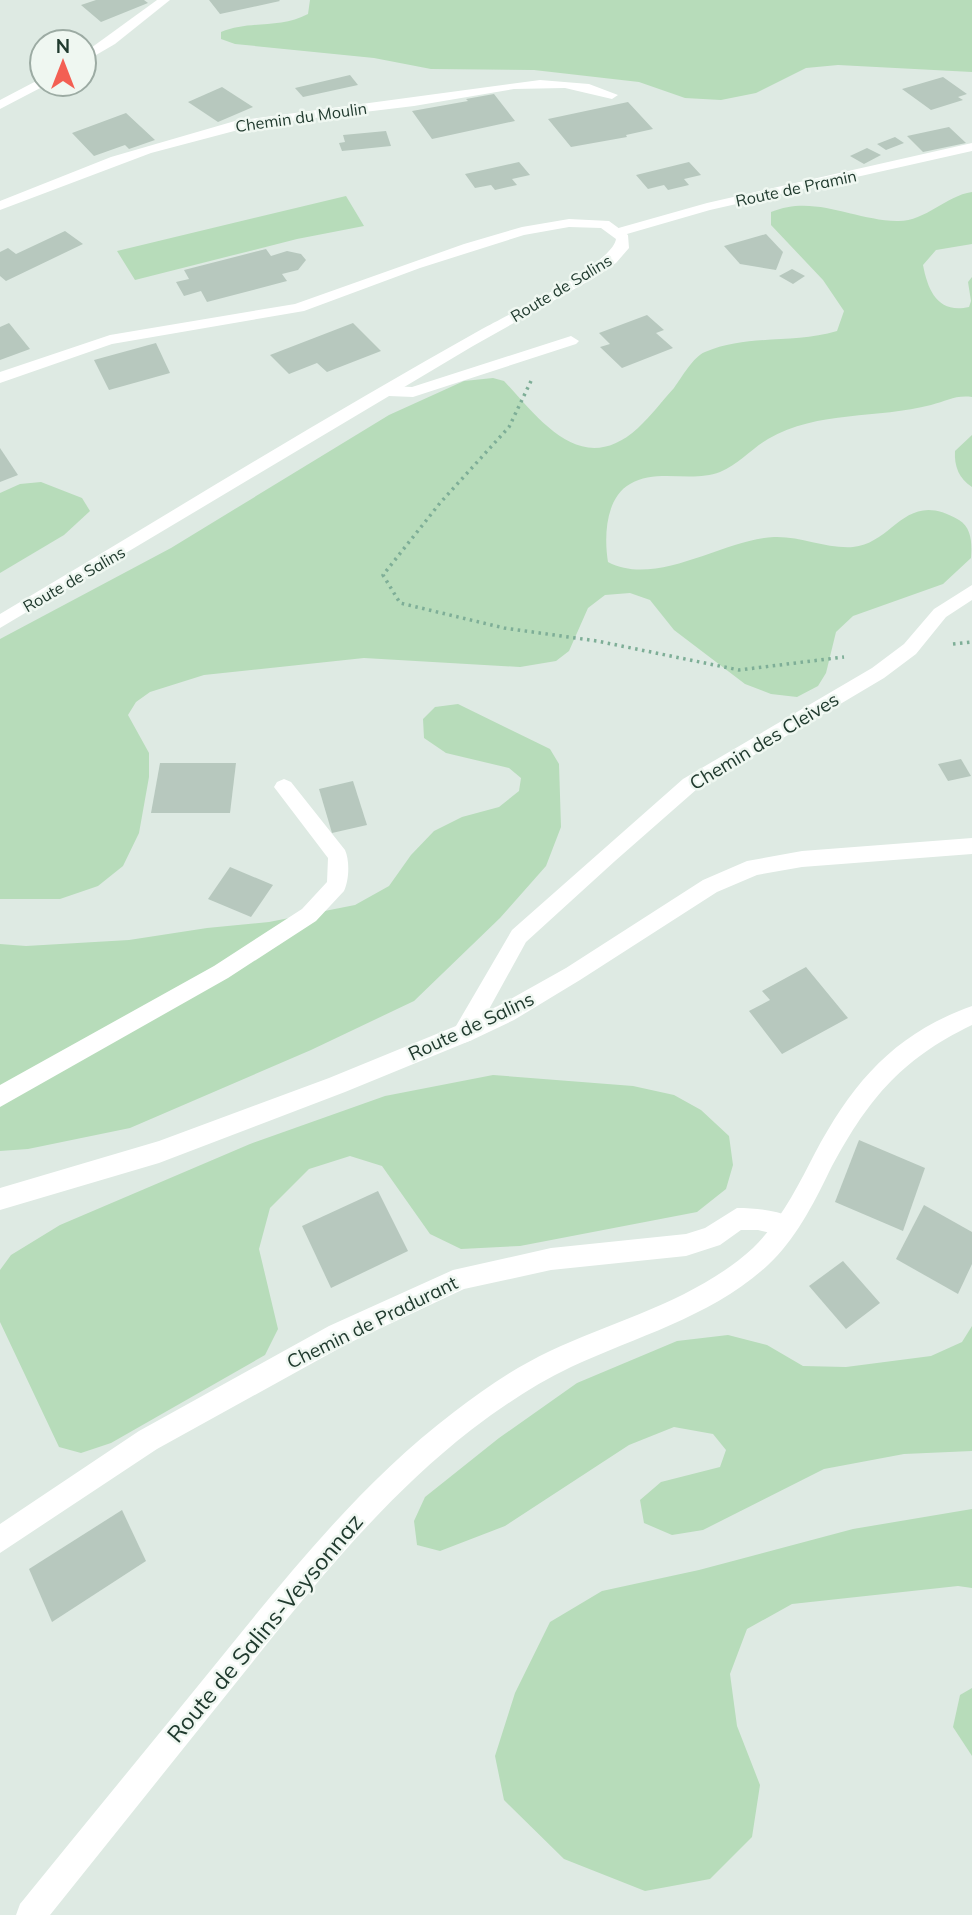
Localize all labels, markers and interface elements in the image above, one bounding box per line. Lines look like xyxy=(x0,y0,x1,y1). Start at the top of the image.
north arrow xyxy=(28,28,98,98)
text: N xyxy=(56,34,70,58)
street label: Chemin du Moulin xyxy=(234,98,368,136)
street label: Route de Pramin xyxy=(734,165,858,211)
street label: Route de Salins xyxy=(507,250,615,326)
street label: Route de Salins xyxy=(19,542,129,616)
street label: Chemin des Cleives xyxy=(685,687,843,795)
street label: Route de Salins xyxy=(404,986,538,1066)
street label: Chemin de Pradurant xyxy=(283,1270,462,1374)
street label: Route de Salins-Veysonnaz xyxy=(160,1507,369,1748)

